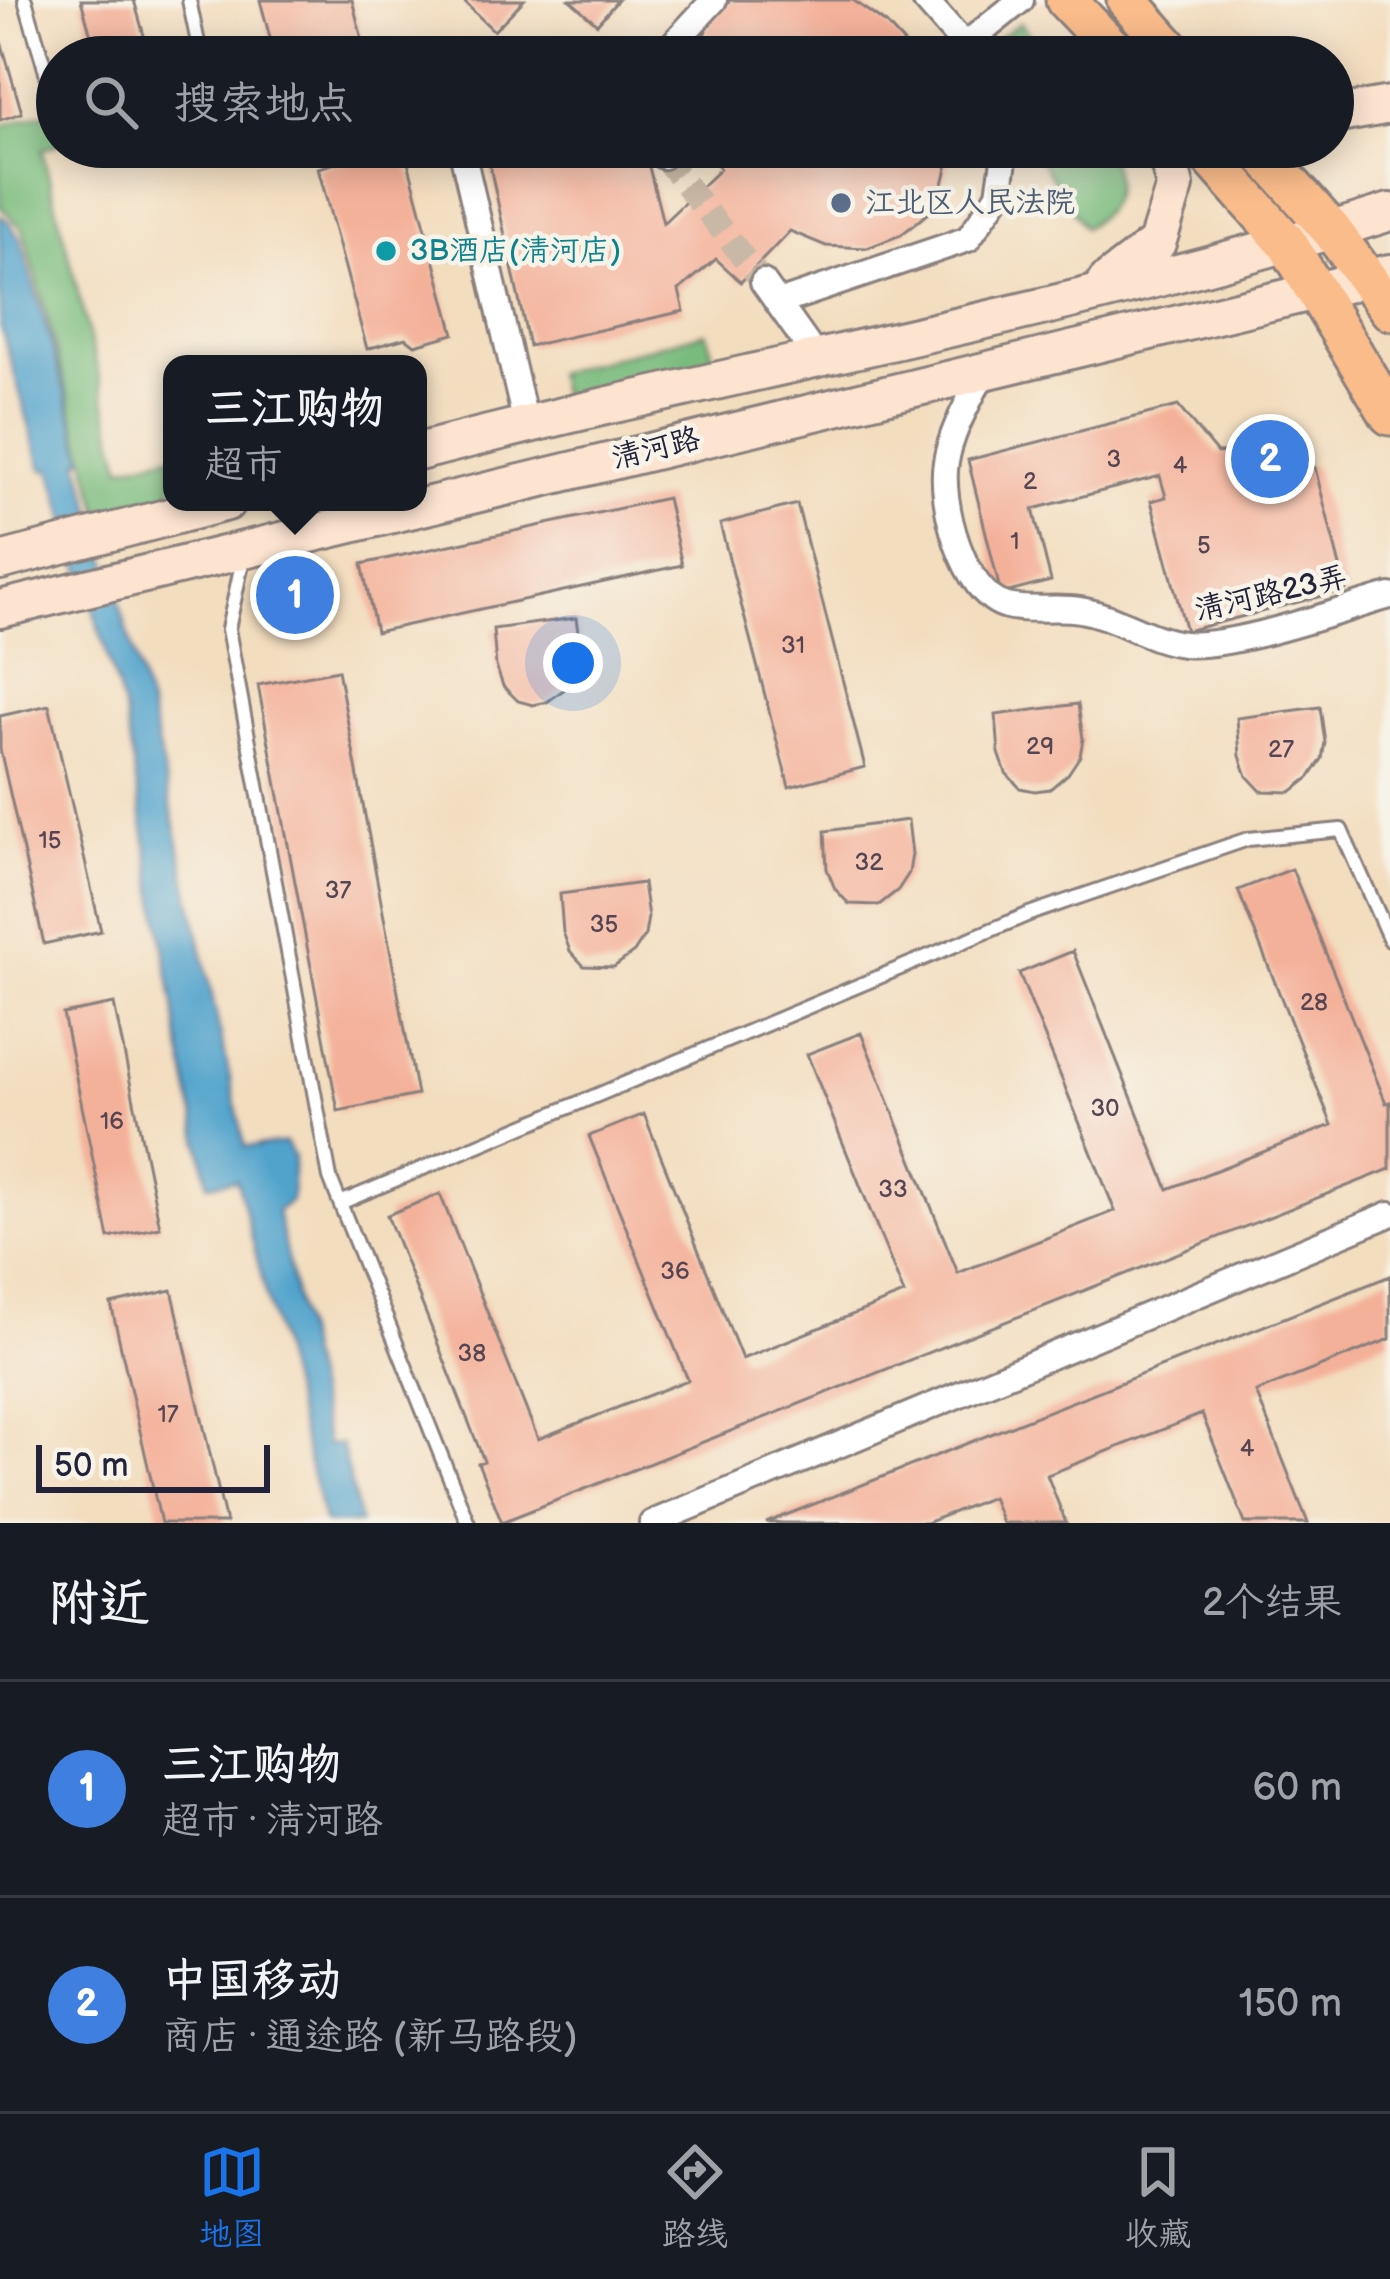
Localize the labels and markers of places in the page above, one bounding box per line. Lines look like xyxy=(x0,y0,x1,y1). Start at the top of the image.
place label: 江北区人民法院 xyxy=(865,185,1075,221)
marker: 江北区人民法院 xyxy=(828,190,854,216)
place label: 3B酒店(清河店) xyxy=(410,233,621,269)
marker: 3B酒店(清河店) xyxy=(373,238,399,264)
pin: 2 xyxy=(1231,414,1309,504)
pin: 1 xyxy=(256,550,334,640)

